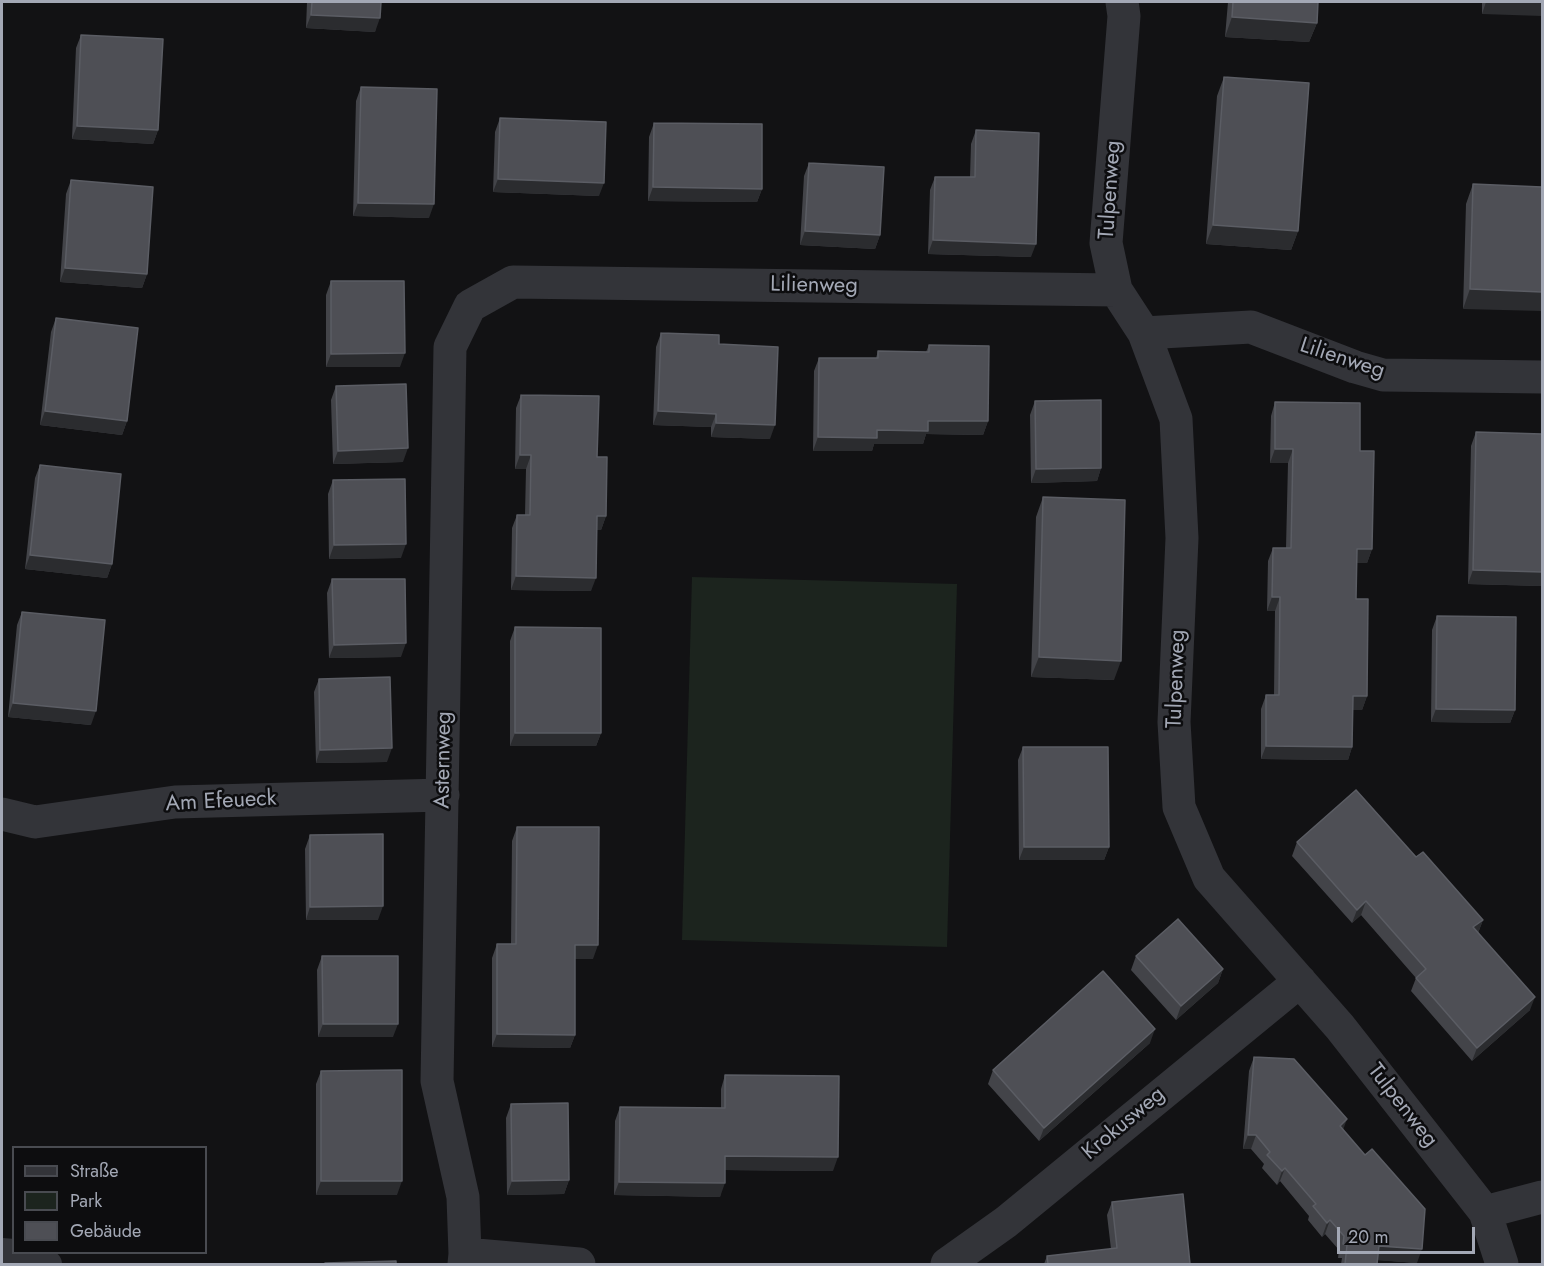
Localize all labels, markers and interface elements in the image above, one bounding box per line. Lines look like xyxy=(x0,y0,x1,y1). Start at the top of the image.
street label: Tulpenweg xyxy=(1094,140,1128,240)
street label: Lilienweg xyxy=(770,272,858,300)
street label: Lilienweg xyxy=(1296,333,1388,385)
street label: Tulpenweg xyxy=(1162,629,1192,729)
street label: Asternweg xyxy=(430,711,458,809)
street label: Am Efeueck xyxy=(165,786,277,818)
street label: Tulpenweg xyxy=(1361,1059,1443,1153)
street label: Krokusweg xyxy=(1077,1082,1171,1166)
legend xyxy=(12,1146,207,1254)
text: Straße xyxy=(70,1158,118,1184)
text: Park xyxy=(70,1188,102,1214)
scale bar xyxy=(1340,1215,1478,1253)
text: Gebäude xyxy=(70,1218,141,1244)
text: 20 m xyxy=(1348,1224,1388,1250)

